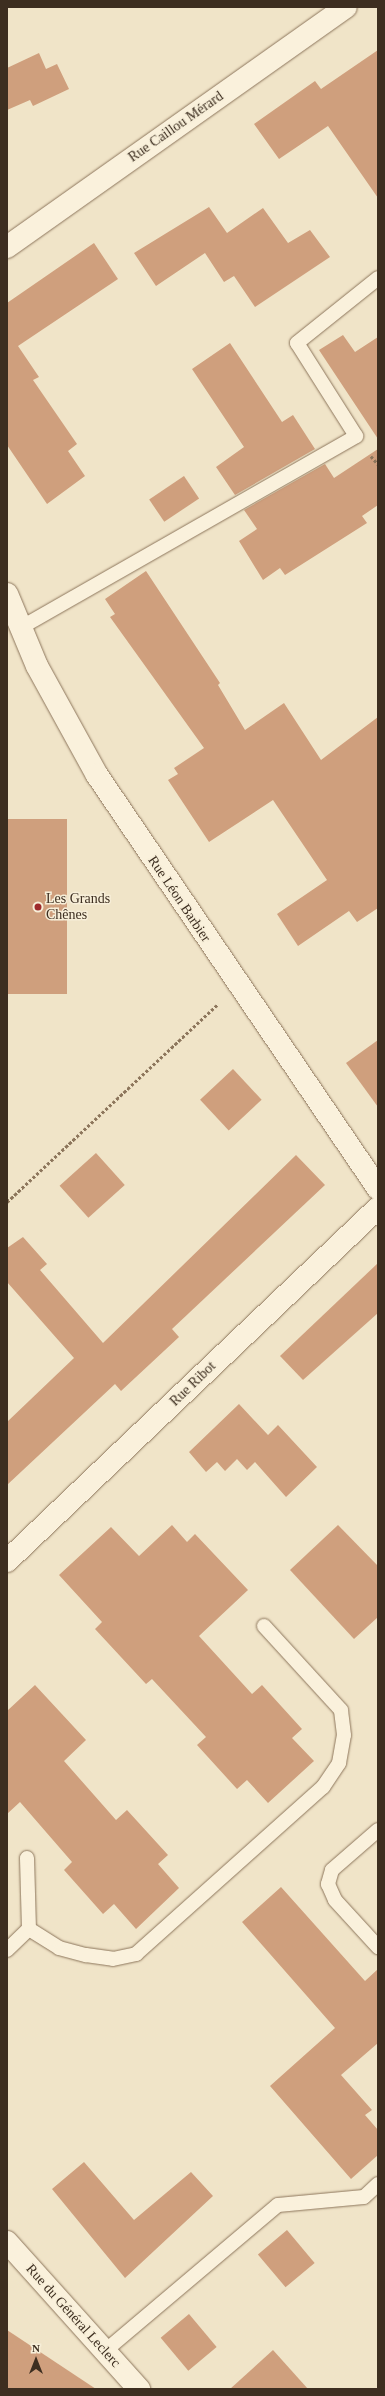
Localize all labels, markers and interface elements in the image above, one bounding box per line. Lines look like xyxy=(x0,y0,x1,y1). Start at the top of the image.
street label: Rue Caillou Mérard xyxy=(125,88,227,166)
street label: Rue Léon Barbier xyxy=(144,853,214,945)
place label: Les Grands Chênes xyxy=(46,891,110,924)
marker: Les Grands Chênes xyxy=(33,902,43,912)
street label: Rue Ribot xyxy=(167,1358,219,1410)
street label: Rue du Général Leclerc xyxy=(22,2261,124,2371)
north arrow xyxy=(16,2340,56,2380)
text: N xyxy=(32,2342,40,2354)

